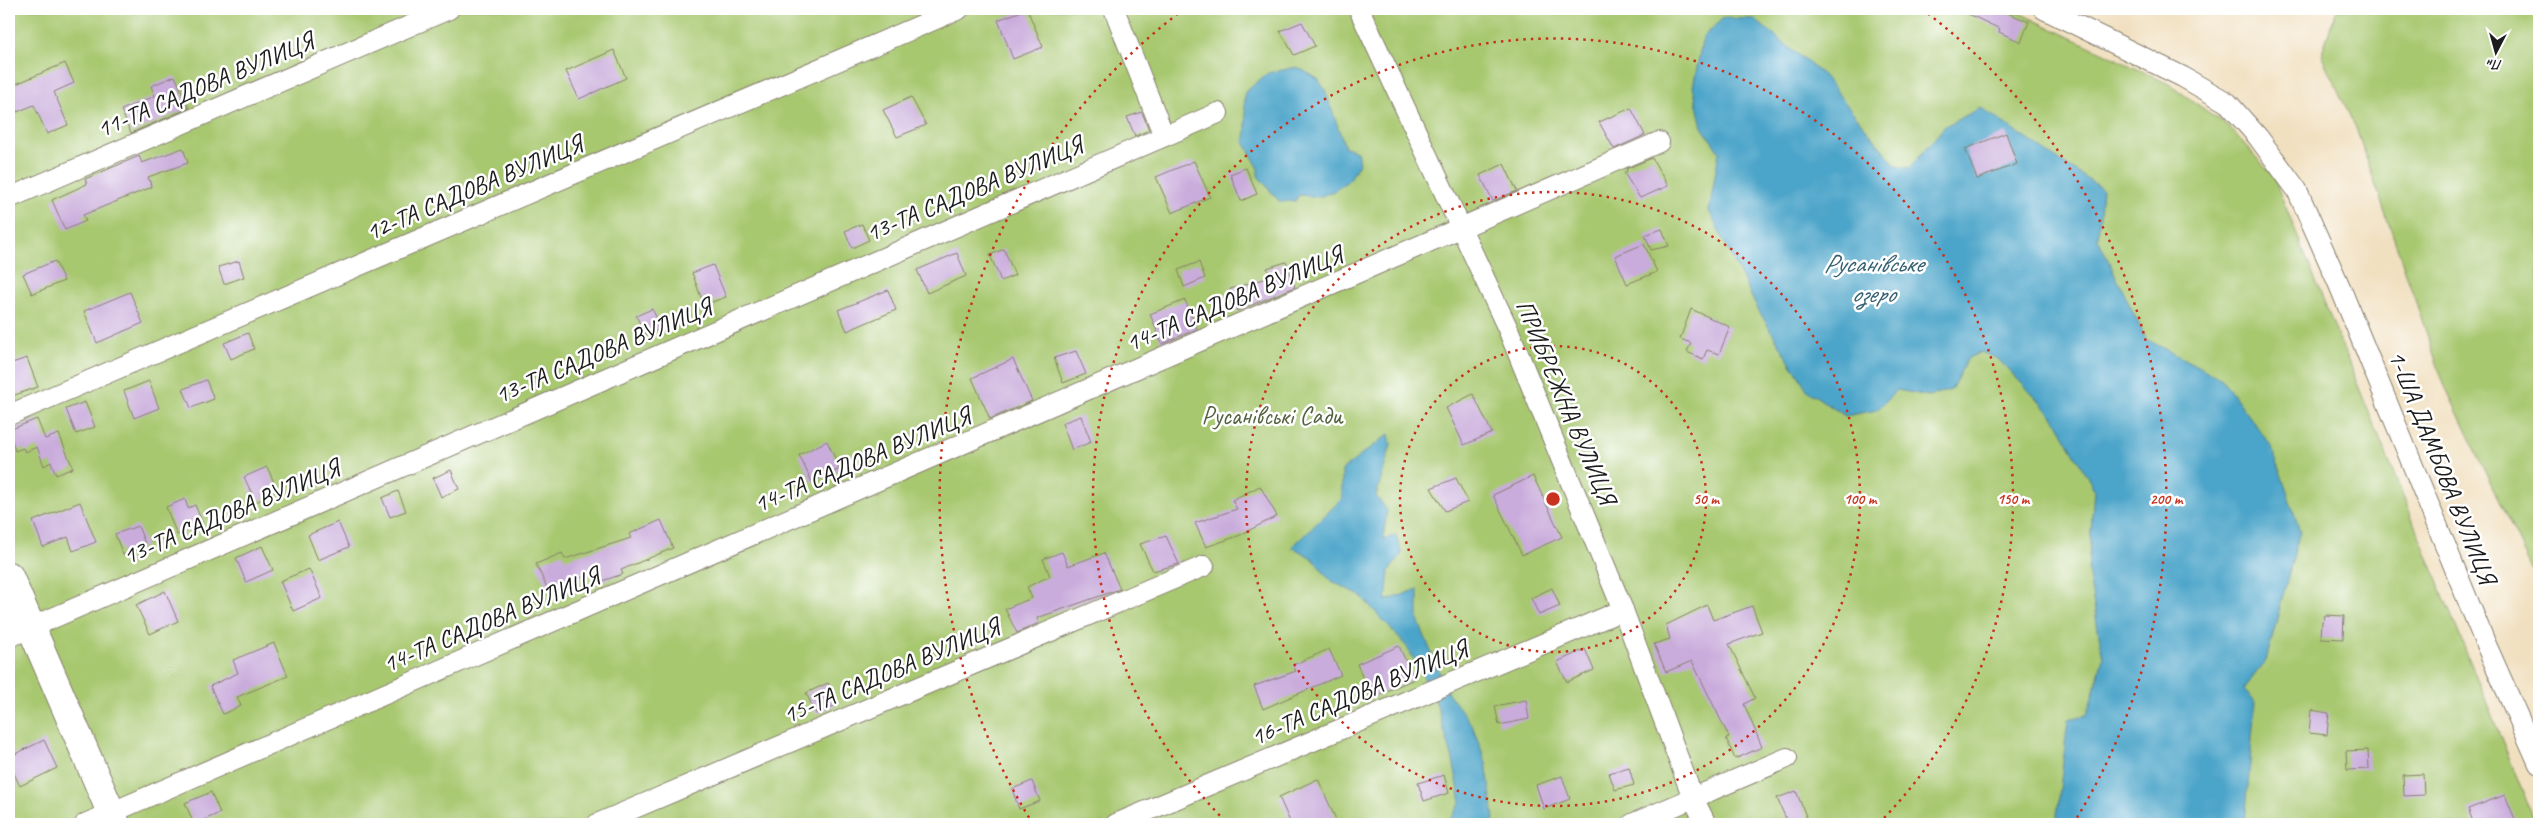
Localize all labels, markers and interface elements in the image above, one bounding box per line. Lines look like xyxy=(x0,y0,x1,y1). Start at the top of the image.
street label: 11-ТА САДОВА ВУЛИЦЯ xyxy=(92,23,322,145)
north arrow xyxy=(2470,28,2520,78)
text: Пн xyxy=(2486,55,2503,74)
street label: 12-ТА САДОВА ВУЛИЦЯ xyxy=(361,126,591,248)
street label: 13-ТА САДОВА ВУЛИЦЯ xyxy=(861,127,1091,249)
street label: 14-ТА САДОВА ВУЛИЦЯ xyxy=(1121,237,1351,359)
water label: Русанівське озеро xyxy=(1823,247,1927,310)
street label: 13-ТА САДОВА ВУЛИЦЯ xyxy=(490,289,720,411)
street label: ПРИБРЕЖНА ВУЛИЦЯ xyxy=(1508,295,1625,512)
street label: 1-ША ДАМБОВА ВУЛИЦЯ xyxy=(2381,346,2505,592)
street label: 14-ТА САДОВА ВУЛИЦЯ xyxy=(749,398,979,520)
park label: Русанівські Сади xyxy=(1202,400,1344,432)
street label: 13-ТА САДОВА ВУЛИЦЯ xyxy=(118,450,348,572)
centre of rings xyxy=(1544,490,1562,508)
text: 50 m xyxy=(1693,490,1720,509)
text: 100 m xyxy=(1844,490,1878,509)
text: 150 m xyxy=(1997,490,2031,509)
text: 200 m xyxy=(2150,490,2184,509)
street label: 14-ТА САДОВА ВУЛИЦЯ xyxy=(378,558,608,680)
street label: 15-ТА САДОВА ВУЛИЦЯ xyxy=(778,609,1008,731)
street label: 16-ТА САДОВА ВУЛИЦЯ xyxy=(1246,631,1476,753)

